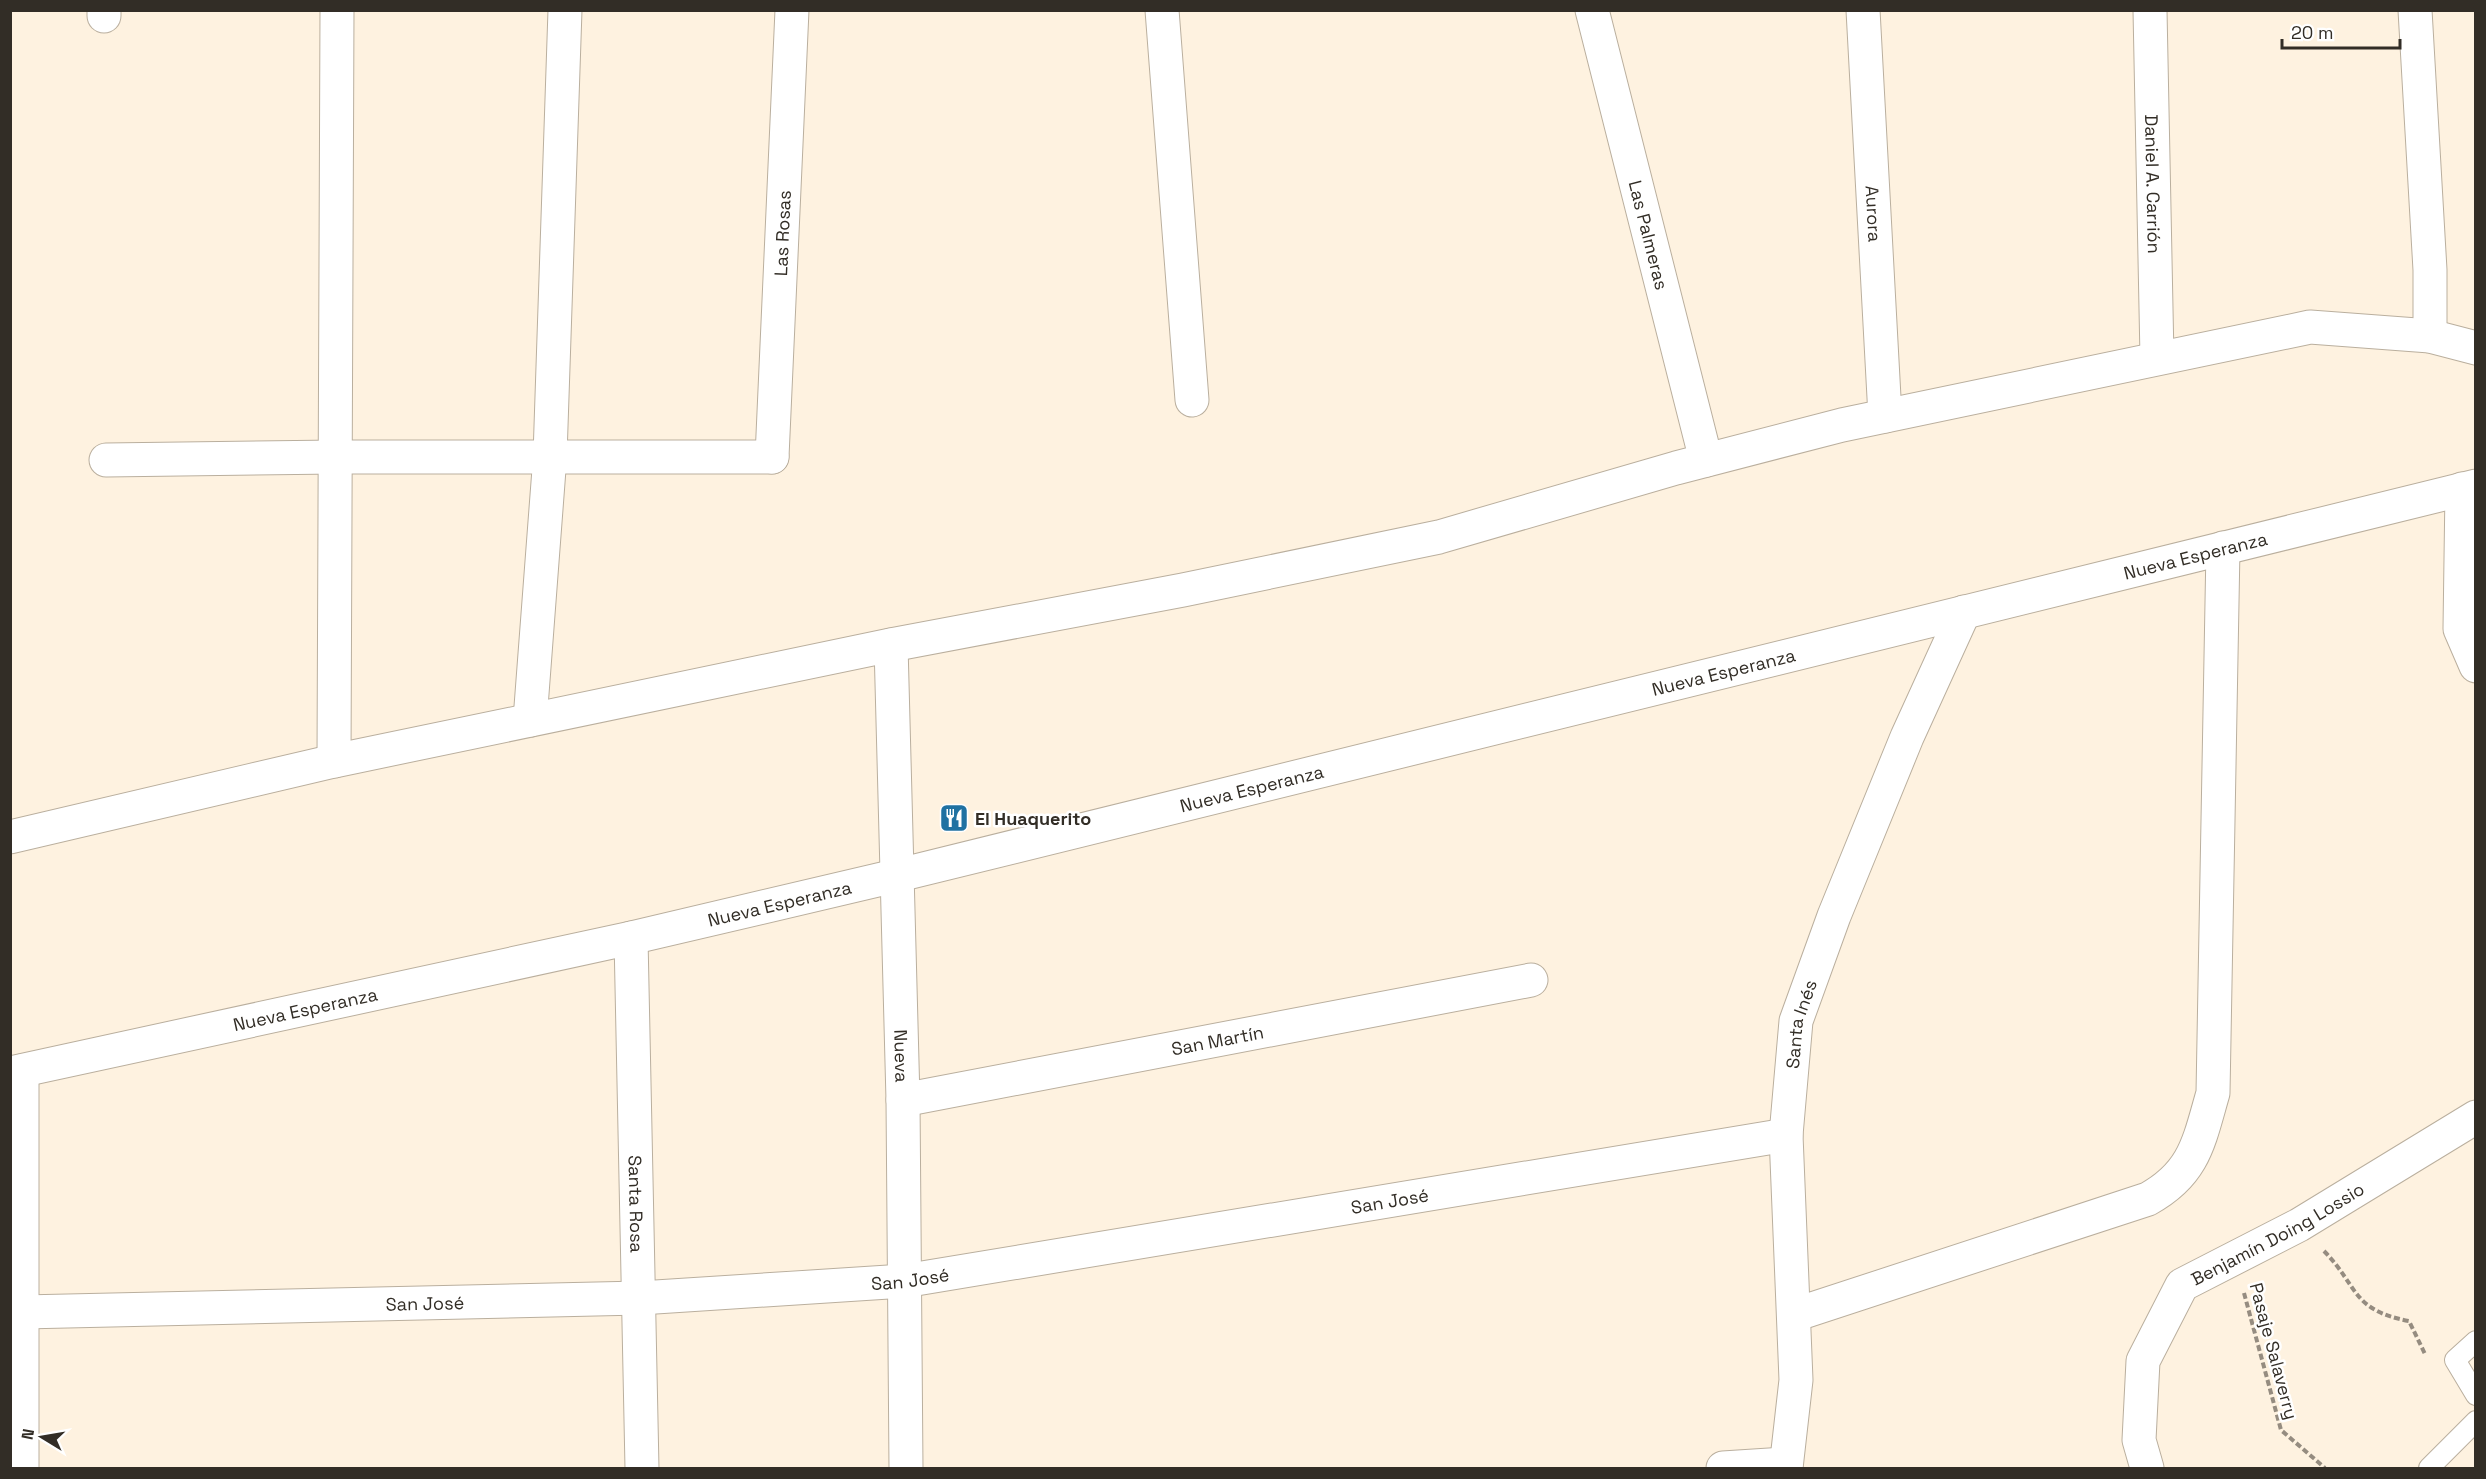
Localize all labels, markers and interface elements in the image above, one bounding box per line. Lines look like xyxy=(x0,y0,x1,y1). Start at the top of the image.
scale bar xyxy=(2282,12,2400,50)
text: 20 m xyxy=(2291,21,2334,44)
street label: Daniel A. Carrión xyxy=(2141,114,2166,254)
street label: Las Palmeras xyxy=(1624,178,1674,292)
street label: Aurora xyxy=(1861,185,1887,243)
street label: Las Rosas xyxy=(769,190,795,277)
street label: Nueva Esperanza xyxy=(2121,526,2270,584)
street label: Nueva Esperanza xyxy=(1649,643,1798,700)
street label: Nueva Esperanza xyxy=(1177,759,1326,817)
restaurant icon: El Huaquerito xyxy=(938,802,970,834)
place label: El Huaquerito xyxy=(975,807,1091,830)
street label: Nueva Esperanza xyxy=(705,875,854,931)
street label: Santa Inés xyxy=(1780,976,1822,1070)
street label: Nueva Esperanza xyxy=(231,982,379,1036)
street label: San Martín xyxy=(1169,1020,1265,1060)
street label: Nueva xyxy=(890,1029,914,1083)
street label: Santa Rosa xyxy=(624,1155,649,1253)
street label: Benjamín Doing Lossio xyxy=(2187,1177,2368,1290)
street label: San José xyxy=(1349,1183,1430,1218)
street label: San José xyxy=(870,1262,951,1295)
street label: Pasaje Salaverry xyxy=(2245,1280,2303,1422)
street label: San José xyxy=(385,1290,464,1315)
north arrow xyxy=(12,1407,72,1467)
text: N xyxy=(16,1427,39,1442)

